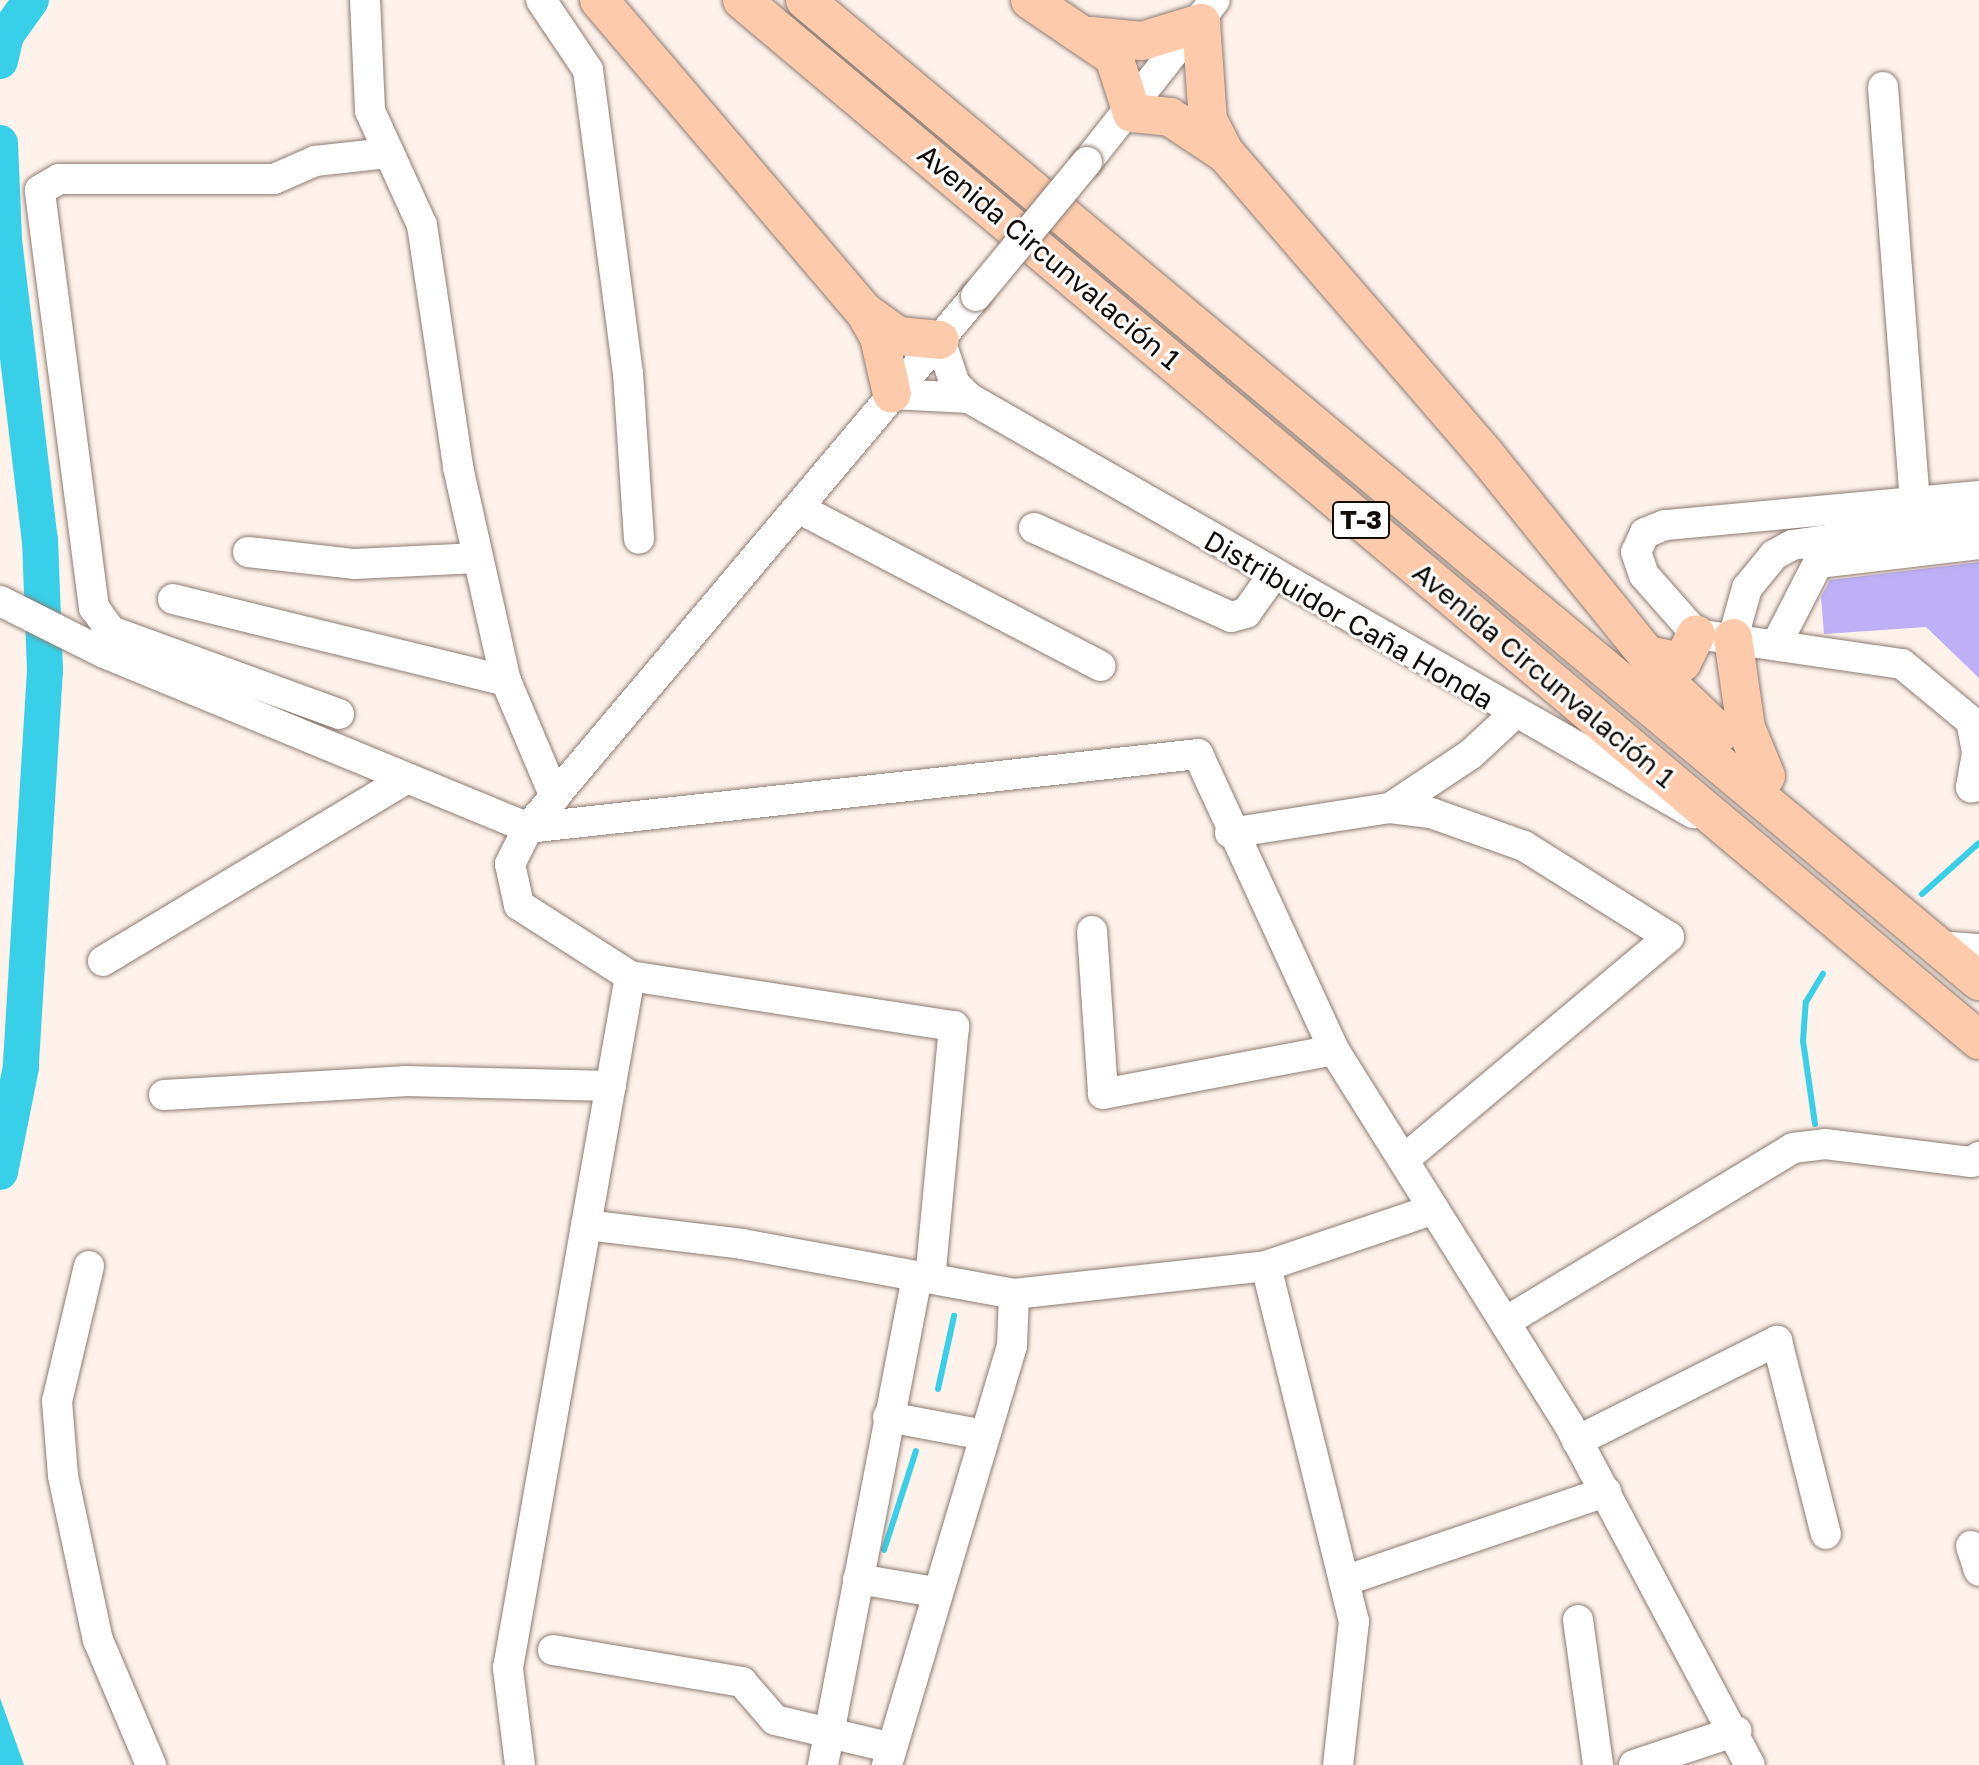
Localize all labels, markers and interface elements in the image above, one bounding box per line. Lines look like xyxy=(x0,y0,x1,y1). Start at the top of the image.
street label: Avenida Circunvalación 1 xyxy=(911,137,1187,377)
road number: T-3 xyxy=(1331,498,1391,542)
street label: Distribuidor Caña Honda xyxy=(1198,523,1500,717)
street label: Avenida Circunvalación 1 xyxy=(1406,555,1682,795)

